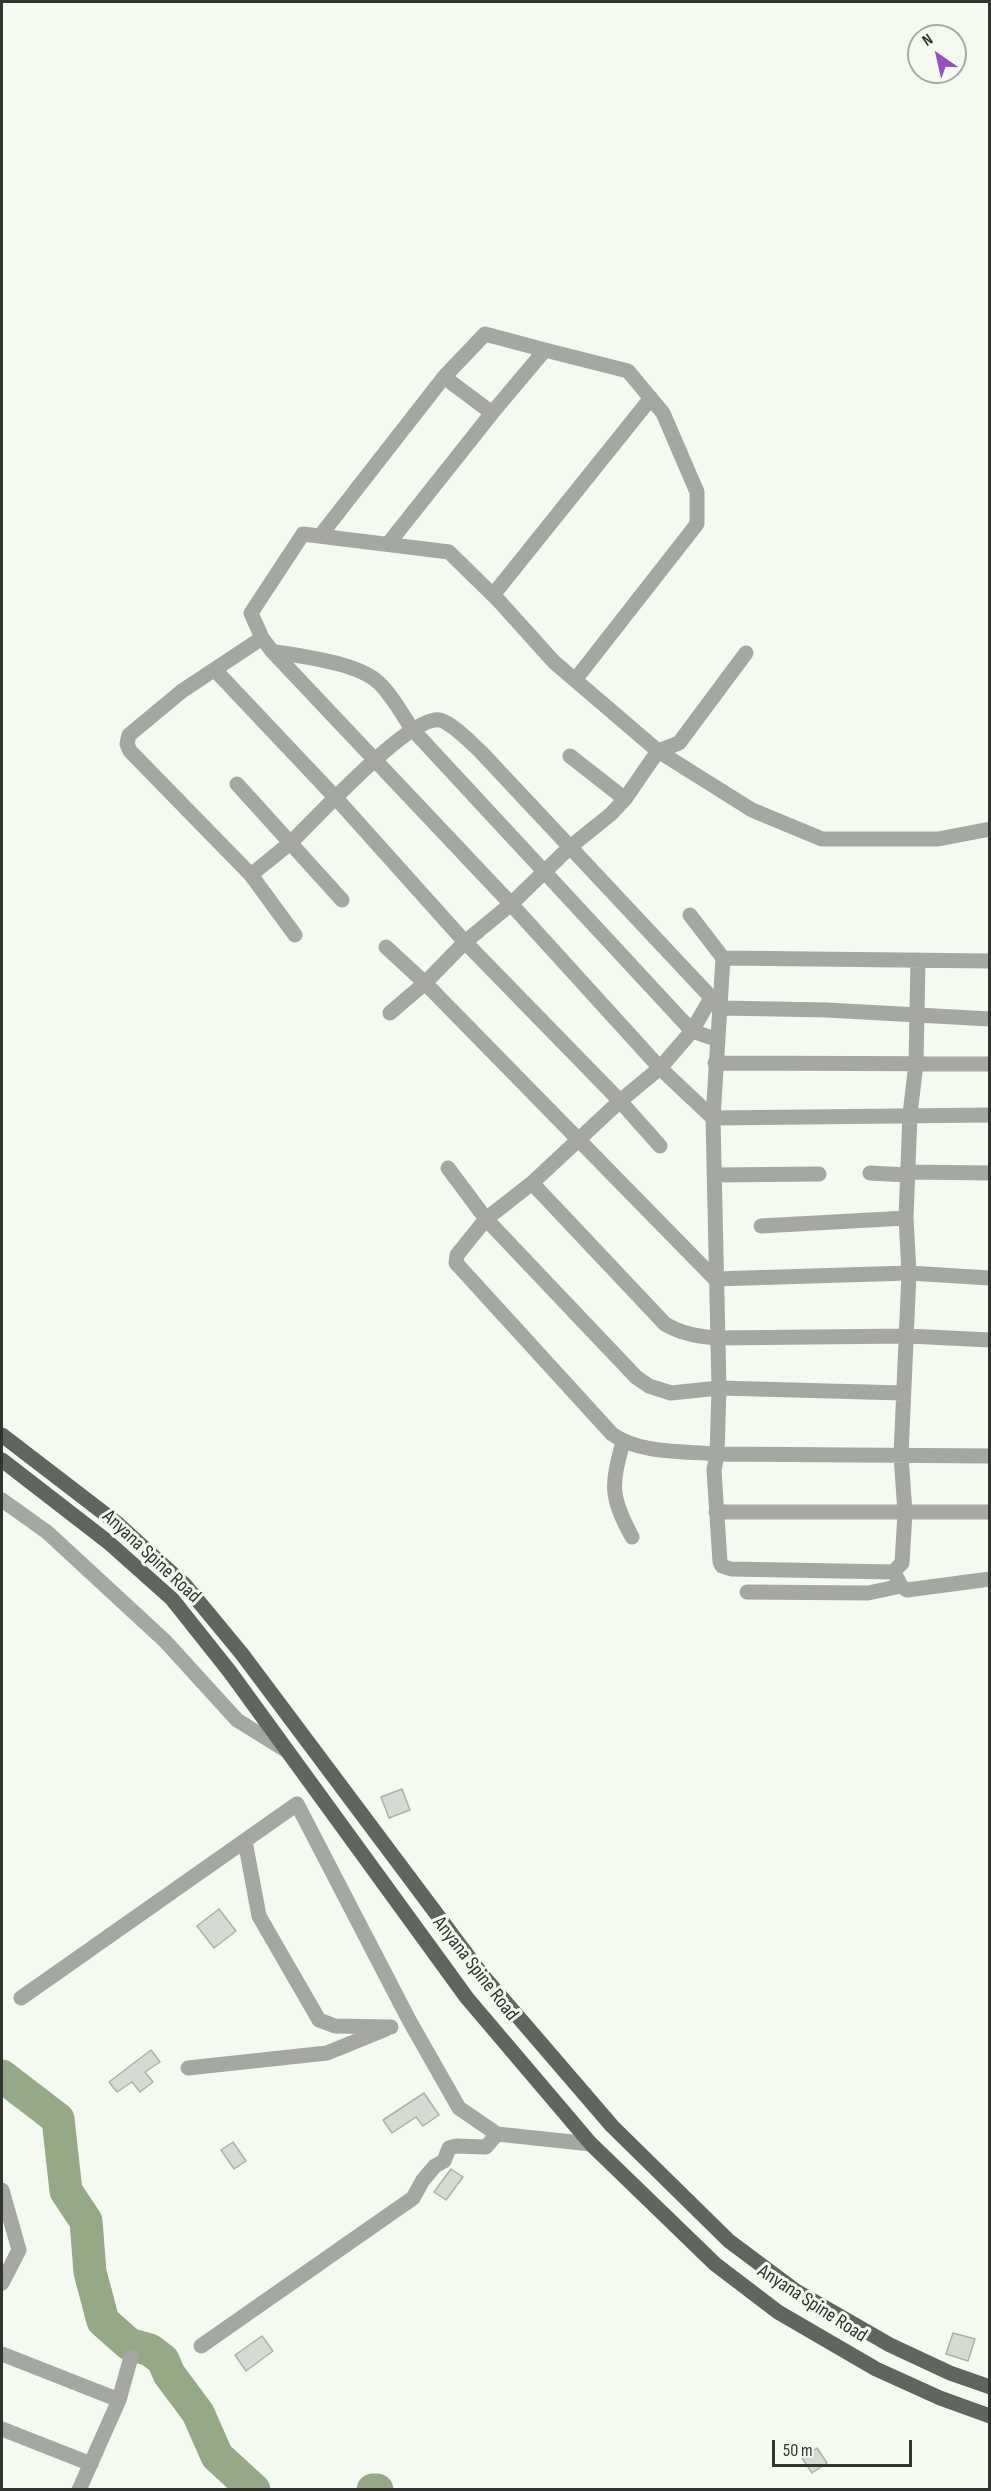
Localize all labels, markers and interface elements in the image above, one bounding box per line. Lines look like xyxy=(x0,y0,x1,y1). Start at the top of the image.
north arrow xyxy=(907,24,967,84)
text: N xyxy=(919,30,937,51)
street label: Anyana Spine Road xyxy=(97,1505,205,1609)
street label: Anyana Spine Road xyxy=(427,1912,523,2026)
street label: Anyana Spine Road xyxy=(753,2260,871,2348)
scale bar xyxy=(775,2428,914,2466)
text: 50 m xyxy=(783,2440,813,2461)

